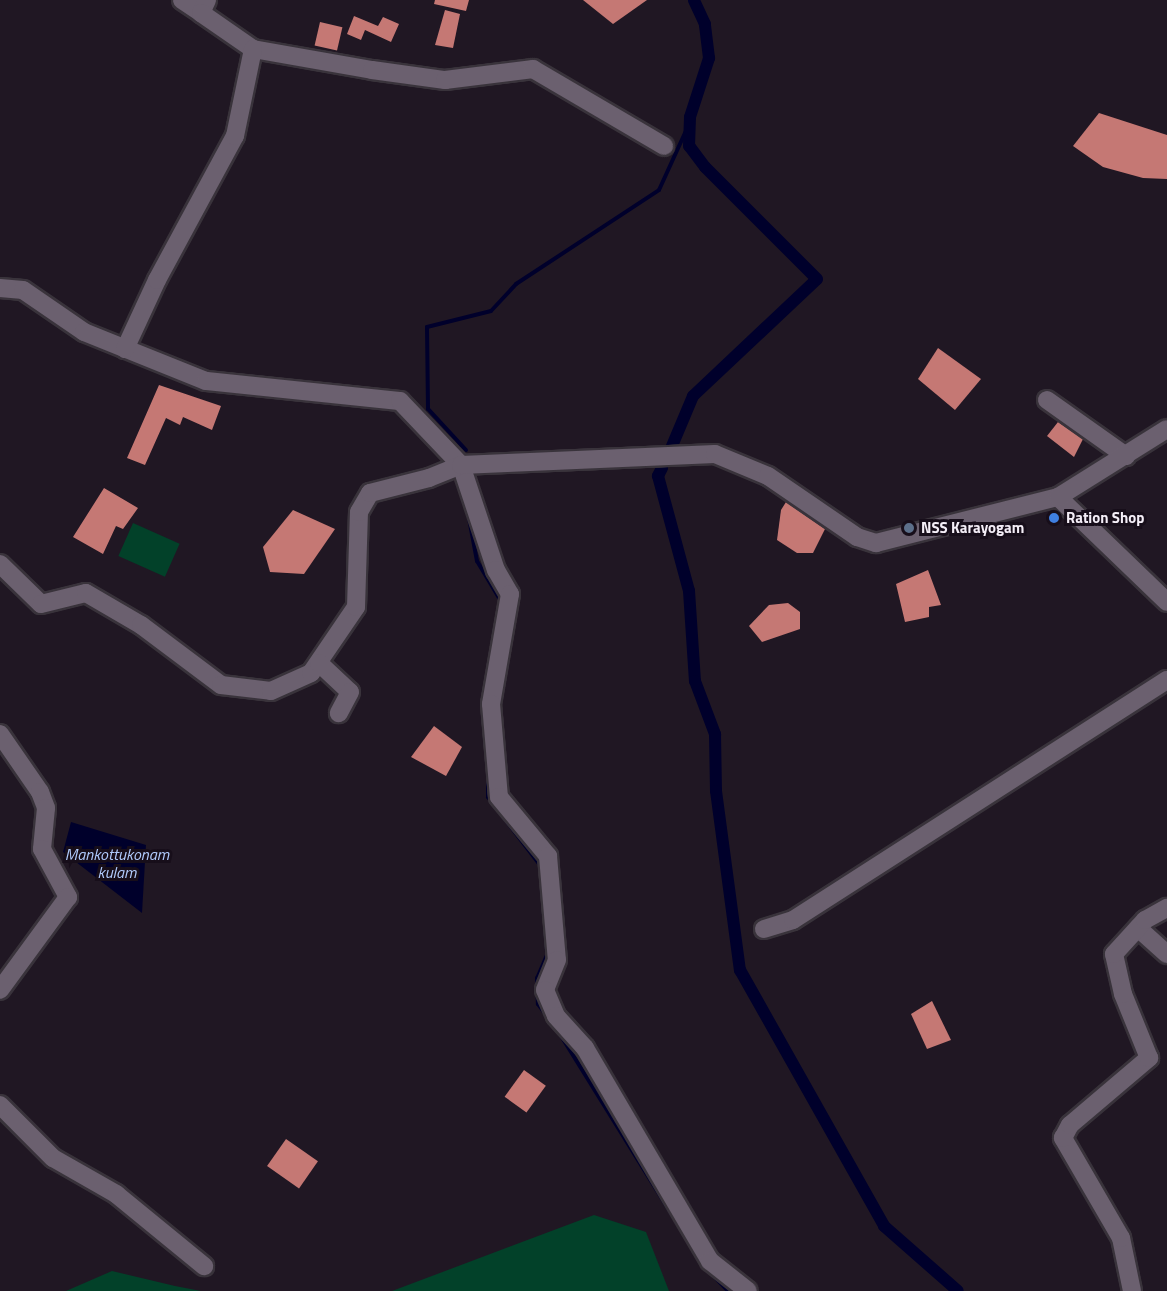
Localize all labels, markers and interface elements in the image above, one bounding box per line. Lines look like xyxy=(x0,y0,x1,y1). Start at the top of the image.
place label: Ration Shop xyxy=(1066,509,1144,527)
marker: Ration Shop xyxy=(1047,511,1061,525)
place label: NSS Karayogam xyxy=(921,519,1024,537)
marker: NSS Karayogam xyxy=(902,521,916,535)
water label: Mankottukonam kulam xyxy=(65,844,169,882)

